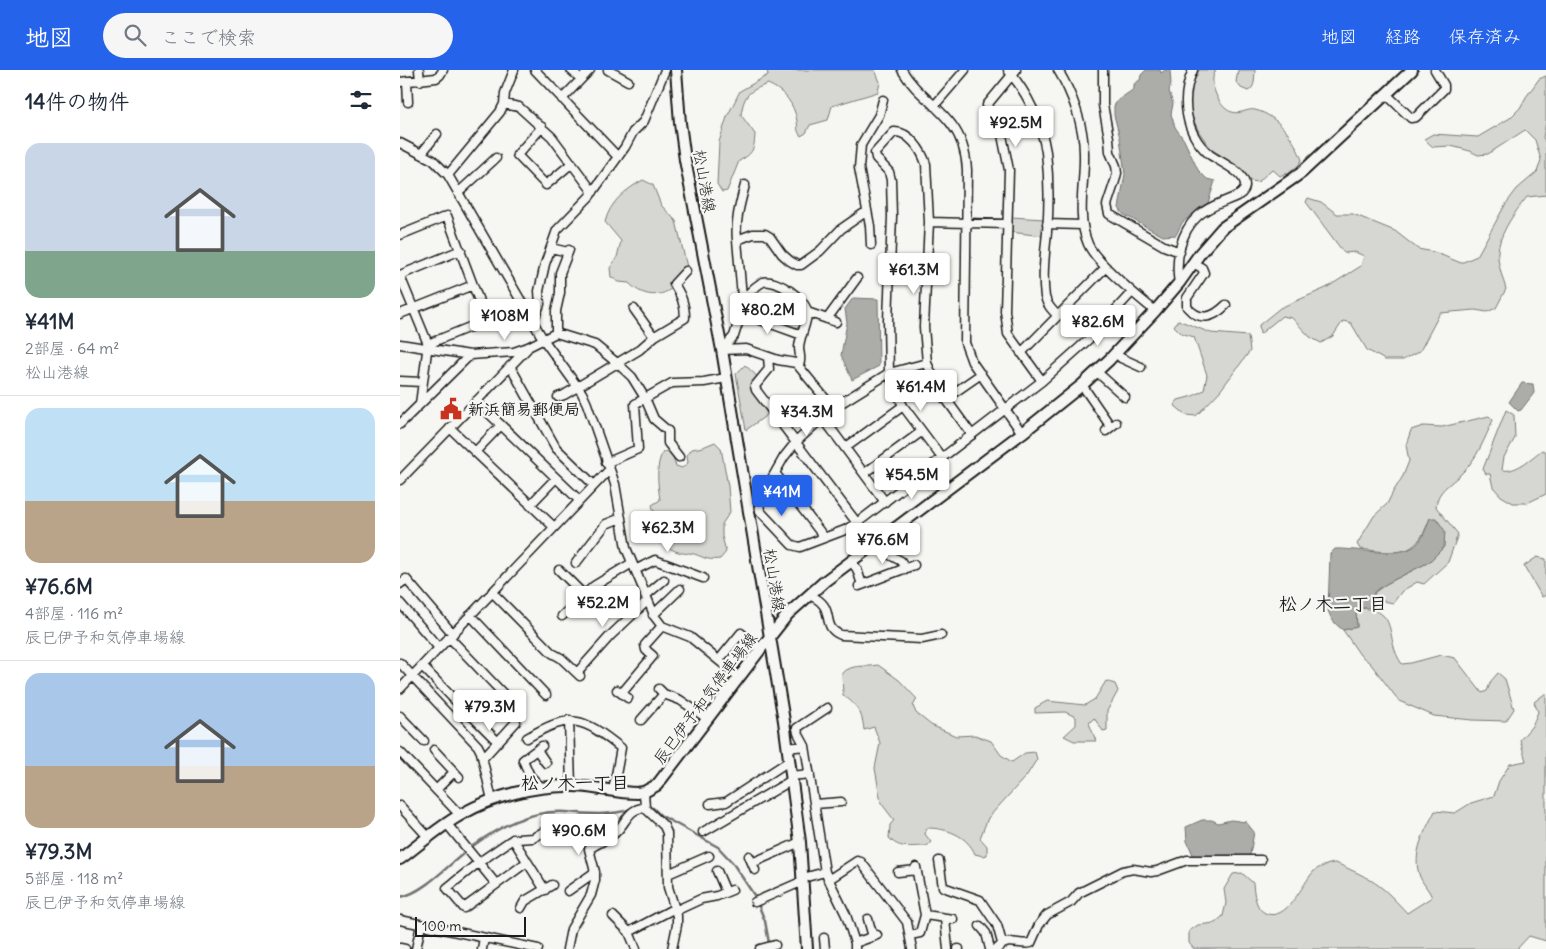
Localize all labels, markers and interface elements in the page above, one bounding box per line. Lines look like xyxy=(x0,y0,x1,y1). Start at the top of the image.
search box xyxy=(103,13,453,58)
icon: search xyxy=(121,21,149,49)
text: 地図 xyxy=(25,22,73,52)
text: ここで検索 xyxy=(161,25,256,49)
text: 地図 xyxy=(1321,25,1357,48)
text: 経路 xyxy=(1385,25,1421,48)
text: 保存済み xyxy=(1449,25,1521,48)
icon: filters xyxy=(347,86,375,114)
text: 14件の物件 xyxy=(25,88,129,115)
pin: ¥92.5M xyxy=(975,106,1057,148)
text: ¥92.5M xyxy=(990,112,1042,132)
street label: 松山港線 xyxy=(690,148,720,214)
icon: home xyxy=(155,175,245,265)
pin: ¥61.3M xyxy=(873,252,955,295)
text: ¥61.3M xyxy=(889,259,939,279)
pin: ¥80.2M xyxy=(727,292,809,335)
pin: ¥108M xyxy=(470,298,540,341)
text: ¥80.2M xyxy=(741,299,795,319)
pin: ¥82.6M xyxy=(1057,304,1139,347)
text: ¥108M xyxy=(481,305,529,325)
text: ¥41M xyxy=(25,308,75,335)
text: ¥82.6M xyxy=(1072,311,1124,331)
text: 2部屋 · 64 m² xyxy=(25,338,119,358)
text: 松山港線 xyxy=(25,362,89,382)
pin: ¥61.4M xyxy=(880,370,962,412)
text: ¥61.4M xyxy=(896,376,946,396)
pin: ¥34.3M xyxy=(766,394,848,437)
public building icon: 新浜簡易郵便局 xyxy=(438,396,464,422)
place label: 新浜簡易郵便局 xyxy=(468,399,580,419)
text: ¥34.3M xyxy=(780,401,834,421)
icon: home xyxy=(155,441,245,531)
pin: ¥54.5M xyxy=(871,458,953,500)
text: ¥54.5M xyxy=(885,464,939,484)
pin: ¥41M xyxy=(752,474,812,517)
text: ¥41M xyxy=(763,481,801,501)
pin: ¥62.3M xyxy=(627,510,709,553)
text: ¥62.3M xyxy=(642,517,694,537)
pin: ¥76.6M xyxy=(842,522,924,565)
text: ¥76.6M xyxy=(857,529,909,549)
street label: 松山港線 xyxy=(760,547,790,613)
text: ¥76.6M xyxy=(25,573,93,600)
pin: ¥52.2M xyxy=(562,586,644,628)
text: ¥52.2M xyxy=(577,592,629,612)
district label: 松ノ木二丁目 xyxy=(1279,592,1387,615)
text: 4部屋 · 116 m² xyxy=(25,603,123,623)
text: 辰巳伊予和気停車場線 xyxy=(25,627,185,647)
street label: 辰巳伊予和気停車場線 xyxy=(649,628,761,768)
pin: ¥79.3M xyxy=(449,690,531,732)
text: ¥79.3M xyxy=(464,696,516,716)
icon: home xyxy=(155,706,245,796)
district label: 松ノ木一丁目 xyxy=(521,771,629,794)
pin: ¥90.6M xyxy=(538,814,620,856)
text: ¥90.6M xyxy=(552,820,606,840)
text: ¥79.3M xyxy=(25,838,93,865)
text: 5部屋 · 118 m² xyxy=(25,868,123,888)
text: 辰巳伊予和気停車場線 xyxy=(25,892,185,912)
scale bar xyxy=(415,914,526,937)
text: 100 m xyxy=(422,917,462,935)

